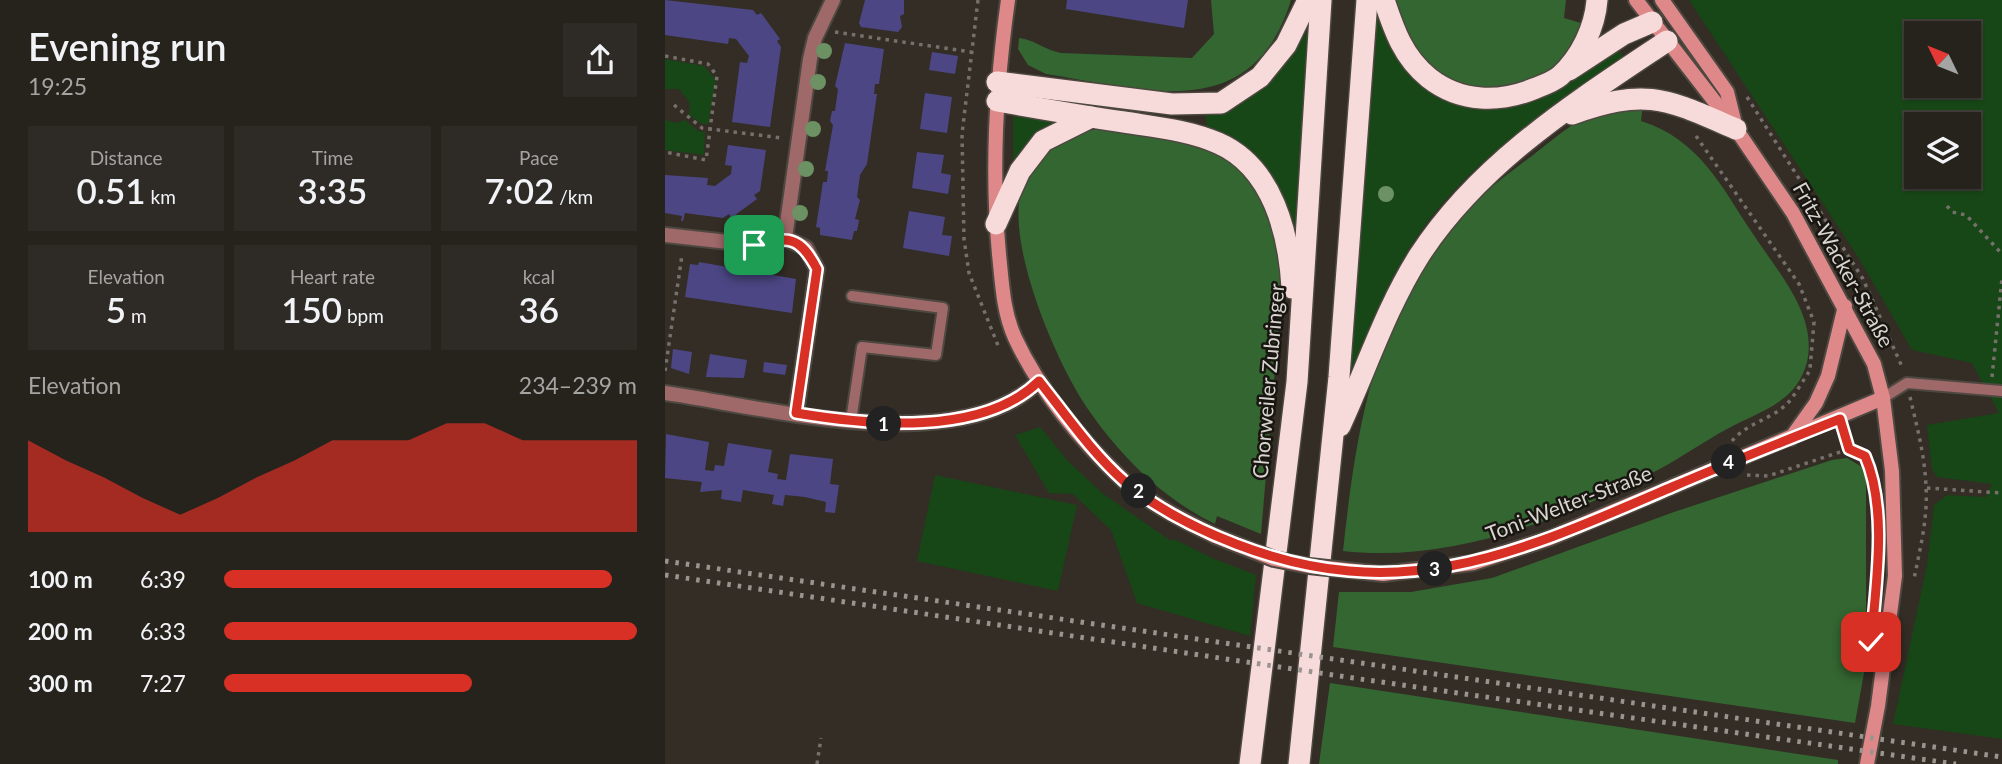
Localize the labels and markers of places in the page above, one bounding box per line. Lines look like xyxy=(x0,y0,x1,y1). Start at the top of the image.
pin xyxy=(724,215,784,275)
pin: 1 xyxy=(867,406,901,442)
pin: 4 xyxy=(1711,444,1747,480)
pin: 2 xyxy=(1121,474,1156,508)
pin: 3 xyxy=(1417,552,1453,586)
pin xyxy=(1841,612,1901,672)

